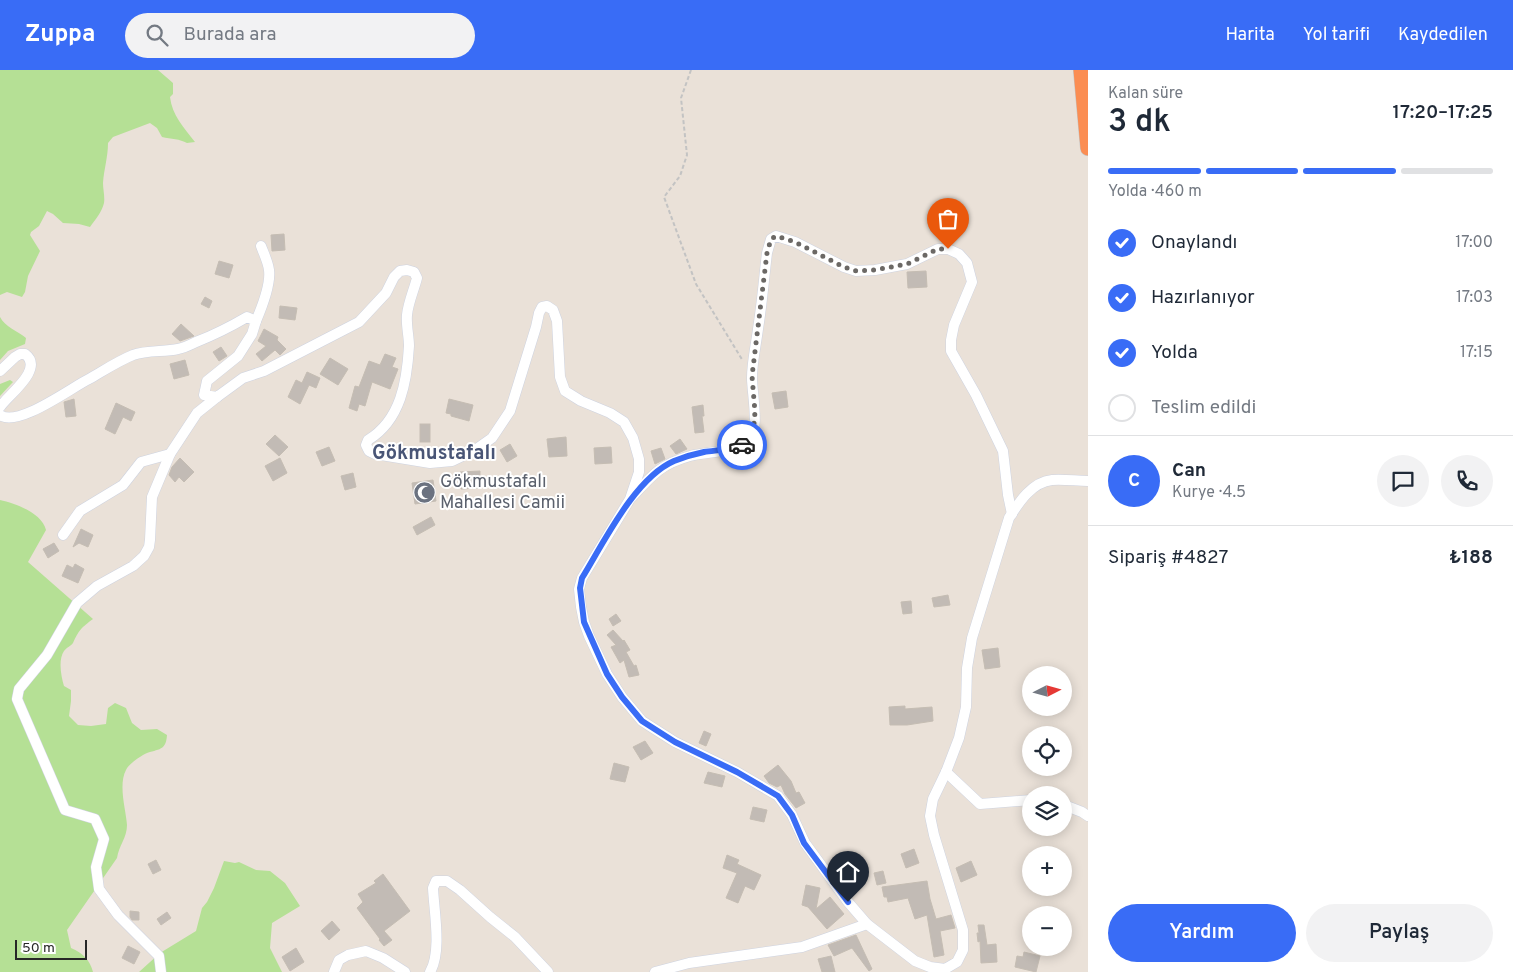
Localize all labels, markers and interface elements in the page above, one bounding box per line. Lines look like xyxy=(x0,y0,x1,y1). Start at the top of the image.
search box xyxy=(125,13,475,58)
text: Zuppa xyxy=(25,20,95,50)
icon: search xyxy=(143,21,171,49)
text: Burada ara xyxy=(183,23,276,47)
text: Harita xyxy=(1225,24,1275,47)
text: Yol tarifi xyxy=(1303,24,1370,47)
text: Kaydedilen xyxy=(1398,24,1488,47)
text: Kalan süre xyxy=(1108,84,1183,104)
text: 17:20–17:25 xyxy=(1393,101,1493,125)
text: 3 dk xyxy=(1108,103,1171,143)
text: Yolda · 460 m xyxy=(1108,182,1202,202)
pin xyxy=(927,198,969,249)
icon: bag xyxy=(934,205,962,233)
icon: check xyxy=(1108,229,1136,257)
text: Onaylandı xyxy=(1151,231,1237,255)
text: 17:00 xyxy=(1455,233,1493,253)
icon: check xyxy=(1108,284,1136,312)
text: Hazırlanıyor xyxy=(1151,286,1255,310)
text: 17:03 xyxy=(1456,288,1493,308)
icon: check xyxy=(1108,339,1136,367)
text: Yolda xyxy=(1151,341,1198,365)
text: 17:15 xyxy=(1460,343,1493,363)
text: Teslim edildi xyxy=(1151,396,1256,420)
courier xyxy=(717,420,767,470)
icon: car xyxy=(728,431,756,459)
district label: Gökmustafalı xyxy=(372,441,496,467)
button: chat xyxy=(1377,455,1429,507)
button: phone xyxy=(1441,455,1493,507)
text: Can xyxy=(1172,459,1206,483)
text: C xyxy=(1128,469,1140,493)
place label: Gökmustafalı Mahallesi Camii xyxy=(440,471,565,515)
mosque icon: Gökmustafalı Mahallesi Camii xyxy=(412,480,436,504)
text: Kurye · 4.5 xyxy=(1172,483,1246,503)
text: Sipariş #4827 xyxy=(1108,546,1228,570)
text: ₺188 xyxy=(1449,546,1493,570)
north arrow xyxy=(1022,666,1072,716)
map controls xyxy=(1022,666,1072,956)
button: locate xyxy=(1022,726,1072,776)
button: layers xyxy=(1022,786,1072,836)
button: + xyxy=(1022,846,1072,896)
pin xyxy=(827,851,869,902)
icon: home xyxy=(834,858,862,886)
button: Yardım xyxy=(1108,904,1296,962)
button: Paylaş xyxy=(1306,904,1493,962)
button: − xyxy=(1022,906,1072,956)
scale bar xyxy=(15,937,88,960)
text: 50 m xyxy=(22,940,55,957)

